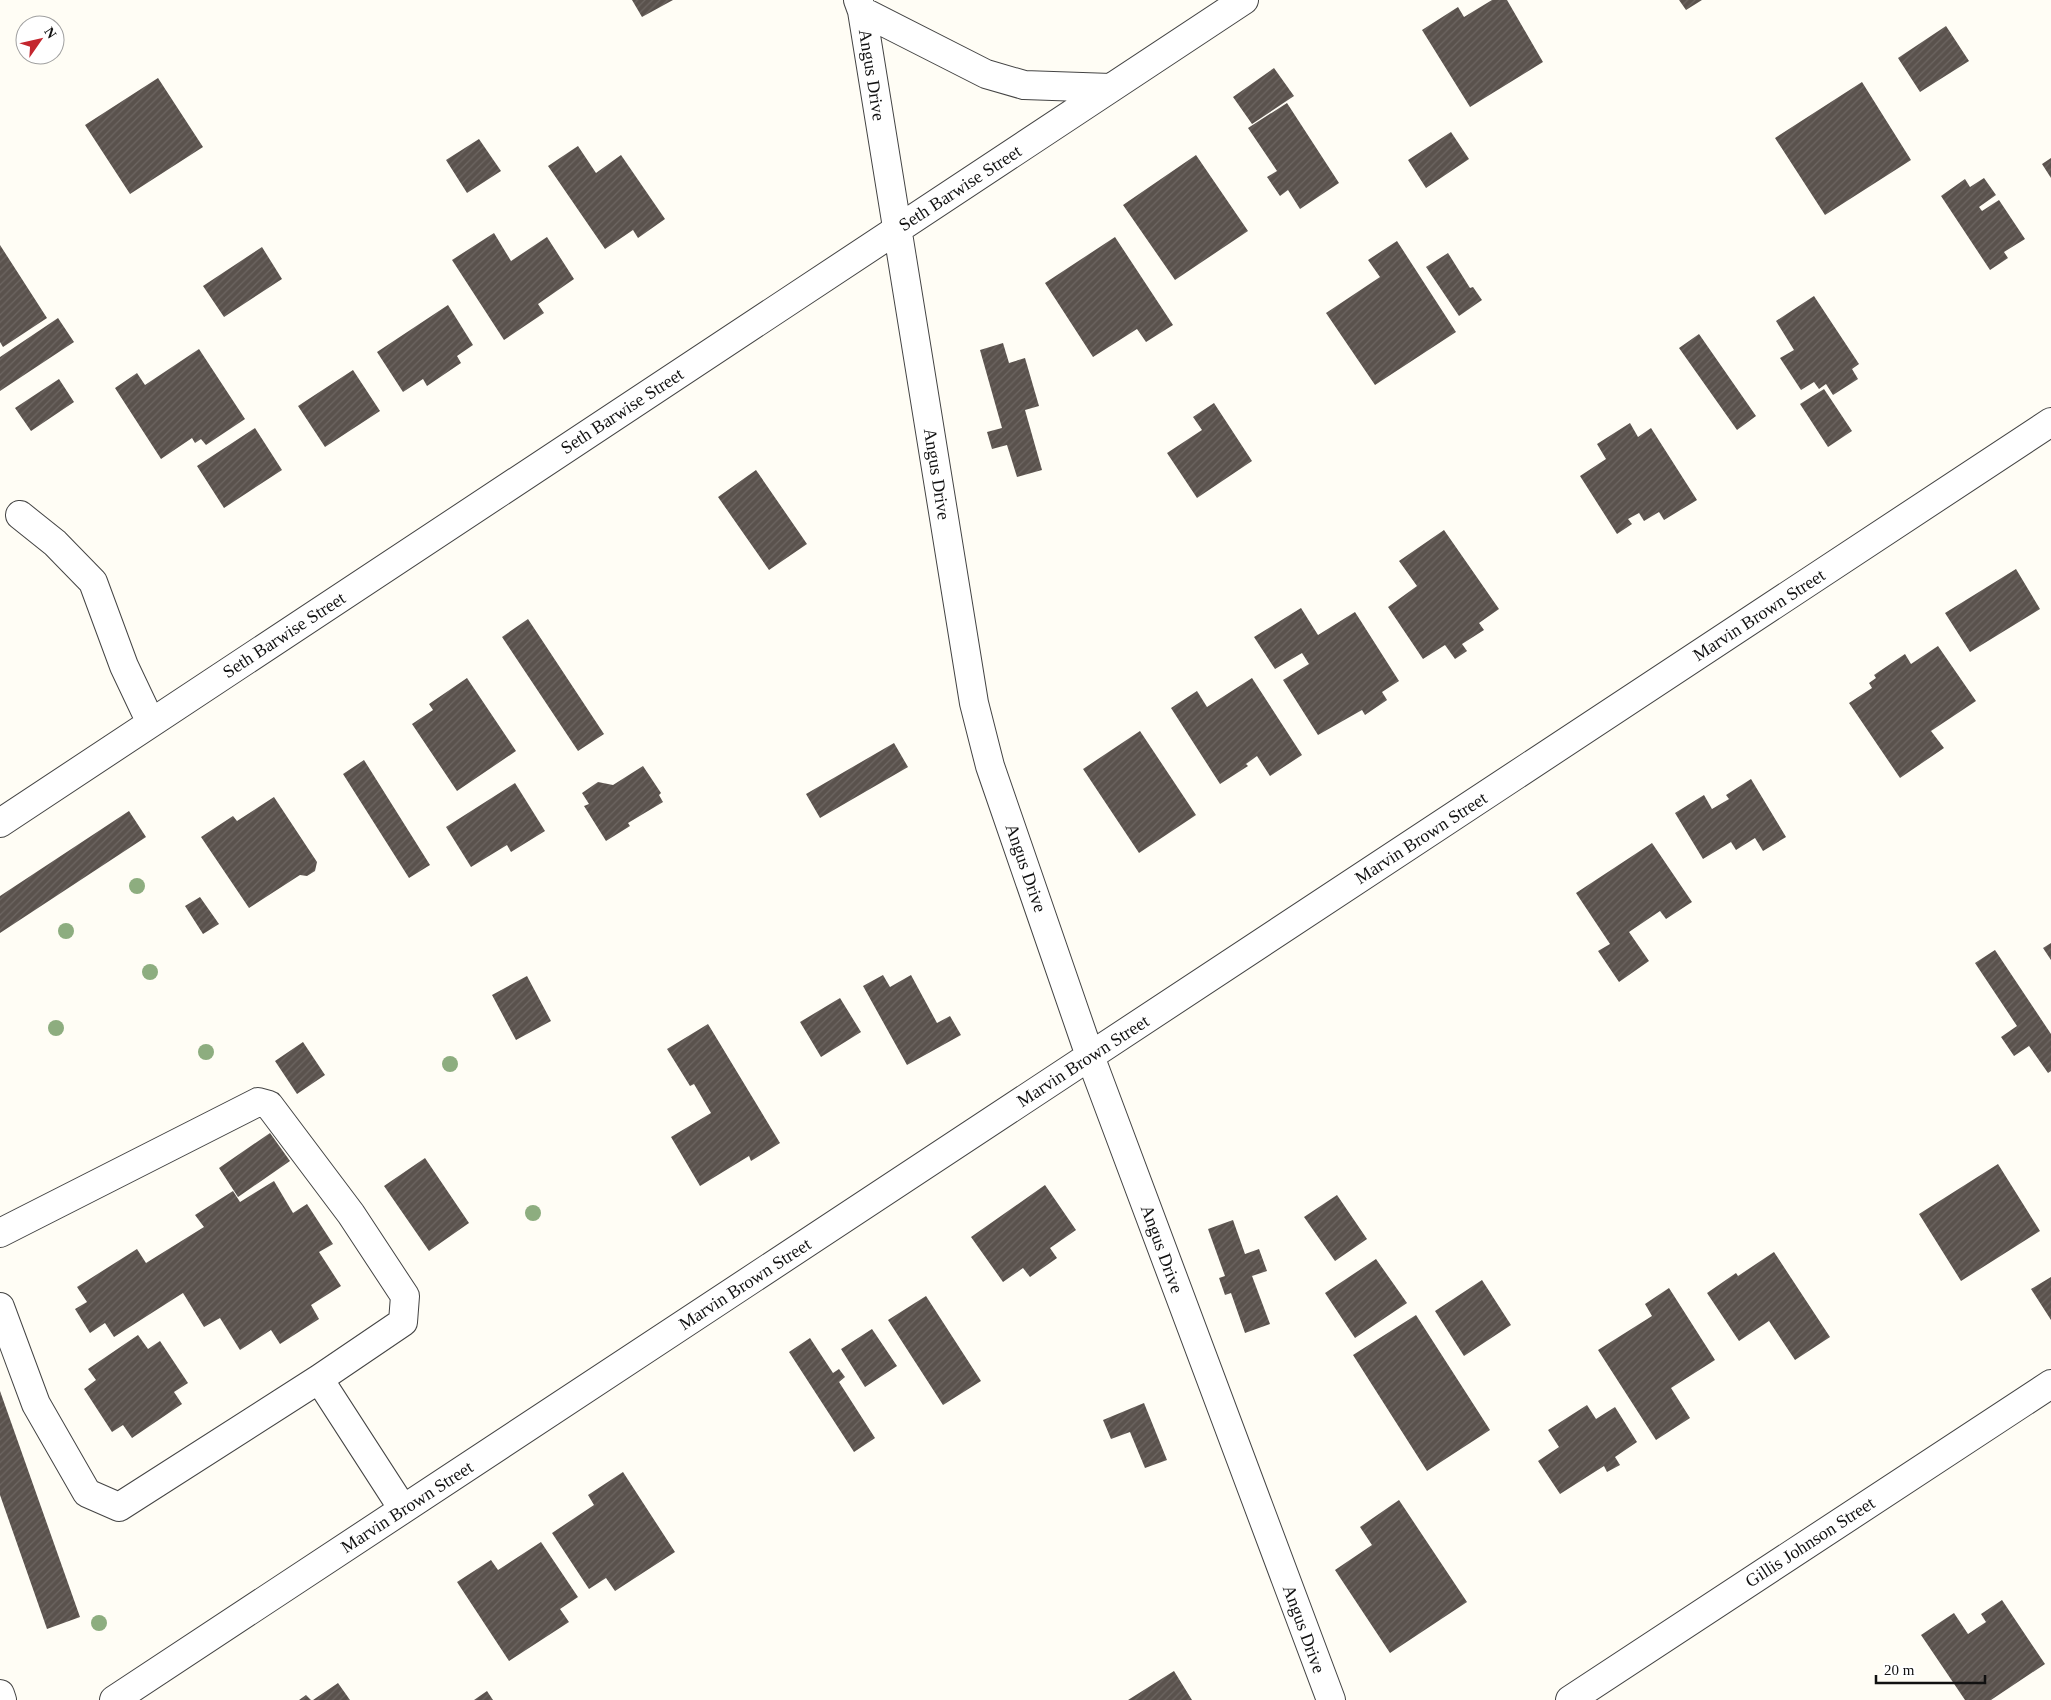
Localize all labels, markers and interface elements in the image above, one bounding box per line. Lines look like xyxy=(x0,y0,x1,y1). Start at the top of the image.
north arrow xyxy=(15,15,65,65)
text: N xyxy=(41,25,59,41)
street label: Angus Drive xyxy=(855,28,889,122)
street label: Seth Barwise Street xyxy=(895,141,1025,235)
street label: Seth Barwise Street xyxy=(557,364,687,458)
street label: Angus Drive xyxy=(920,427,954,521)
street label: Marvin Brown Street xyxy=(1689,565,1829,665)
street label: Seth Barwise Street xyxy=(219,588,349,682)
street label: Marvin Brown Street xyxy=(1351,788,1491,888)
street label: Angus Drive xyxy=(1001,821,1051,915)
street label: Marvin Brown Street xyxy=(1013,1011,1153,1111)
street label: Angus Drive xyxy=(1137,1202,1187,1296)
street label: Marvin Brown Street xyxy=(675,1234,815,1334)
street label: Marvin Brown Street xyxy=(337,1457,477,1557)
street label: Gillis Johnson Street xyxy=(1742,1493,1878,1591)
street label: Angus Drive xyxy=(1279,1582,1329,1676)
scale bar xyxy=(1876,1652,1985,1684)
text: 20 m xyxy=(1884,1662,1915,1678)

